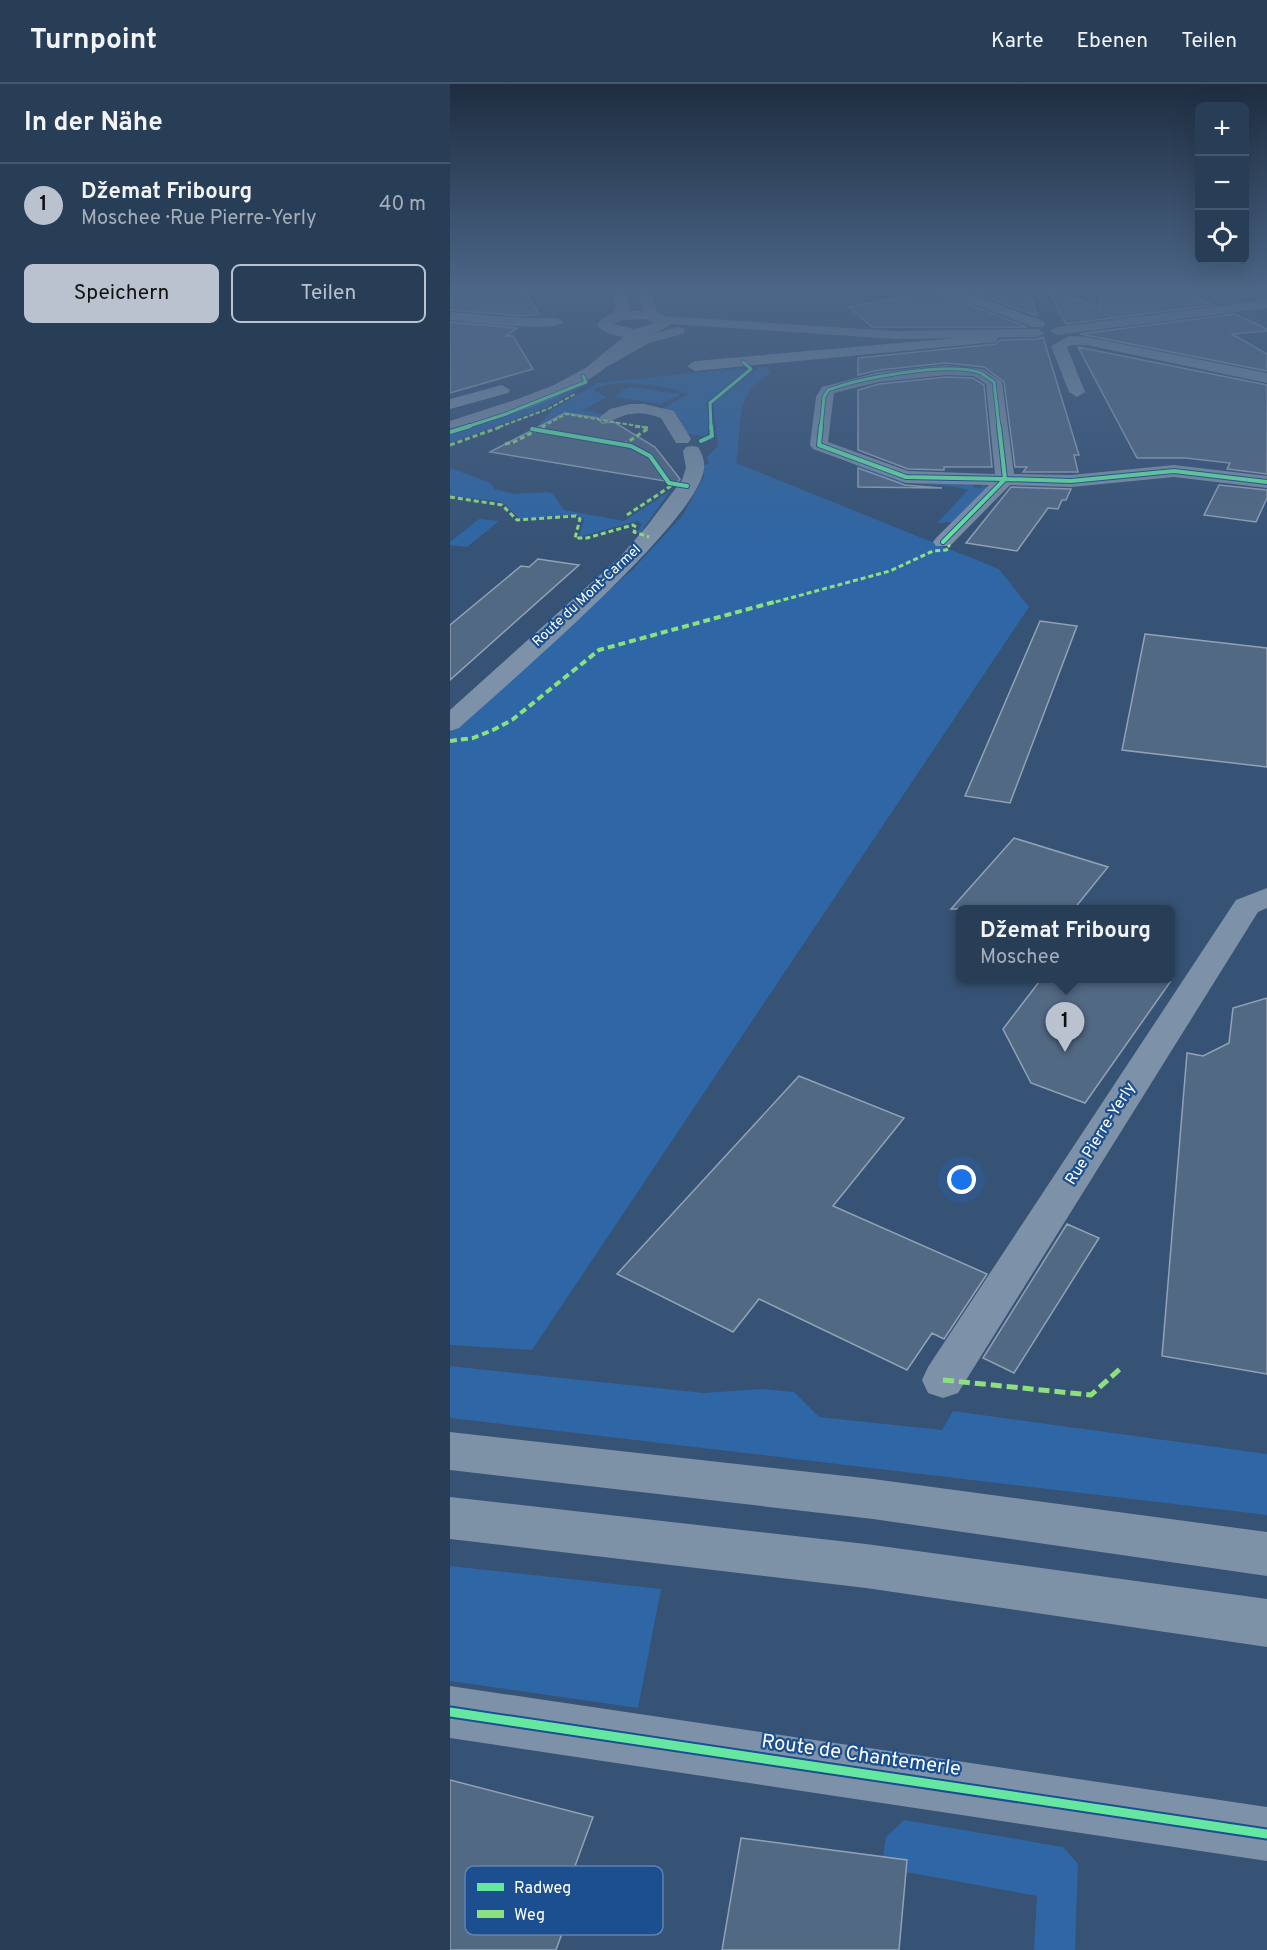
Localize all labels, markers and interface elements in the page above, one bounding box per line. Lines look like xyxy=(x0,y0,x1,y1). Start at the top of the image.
text: Turnpoint xyxy=(30,23,157,59)
text: Karte xyxy=(991,28,1043,55)
text: Ebenen xyxy=(1076,28,1148,55)
text: Teilen xyxy=(1181,28,1237,55)
map controls xyxy=(1195,102,1249,264)
button: + xyxy=(1195,102,1249,156)
text: In der Nähe xyxy=(24,107,163,140)
button: − xyxy=(1195,156,1249,210)
text: Džemat Fribourg xyxy=(81,179,252,206)
text: 1 xyxy=(40,192,48,218)
text: 40 m xyxy=(379,192,426,218)
text: Moschee · Rue Pierre-Yerly xyxy=(81,206,317,232)
button: locate xyxy=(1195,210,1249,264)
button: Speichern xyxy=(24,264,219,323)
button: Teilen xyxy=(231,264,426,323)
street label: Route du Mont-Carmel xyxy=(529,541,645,651)
popup xyxy=(956,905,1175,983)
text: Džemat Fribourg xyxy=(980,918,1151,945)
text: Moschee xyxy=(980,945,1060,971)
pin: 1 xyxy=(1046,1002,1084,1052)
street label: Rue Pierre-Yerly xyxy=(1061,1079,1141,1189)
your location xyxy=(947,1165,976,1194)
street label: Route de Chantemerle xyxy=(760,1729,962,1783)
legend xyxy=(465,1866,663,1935)
text: Radweg xyxy=(514,1879,571,1899)
text: Weg xyxy=(514,1906,545,1926)

